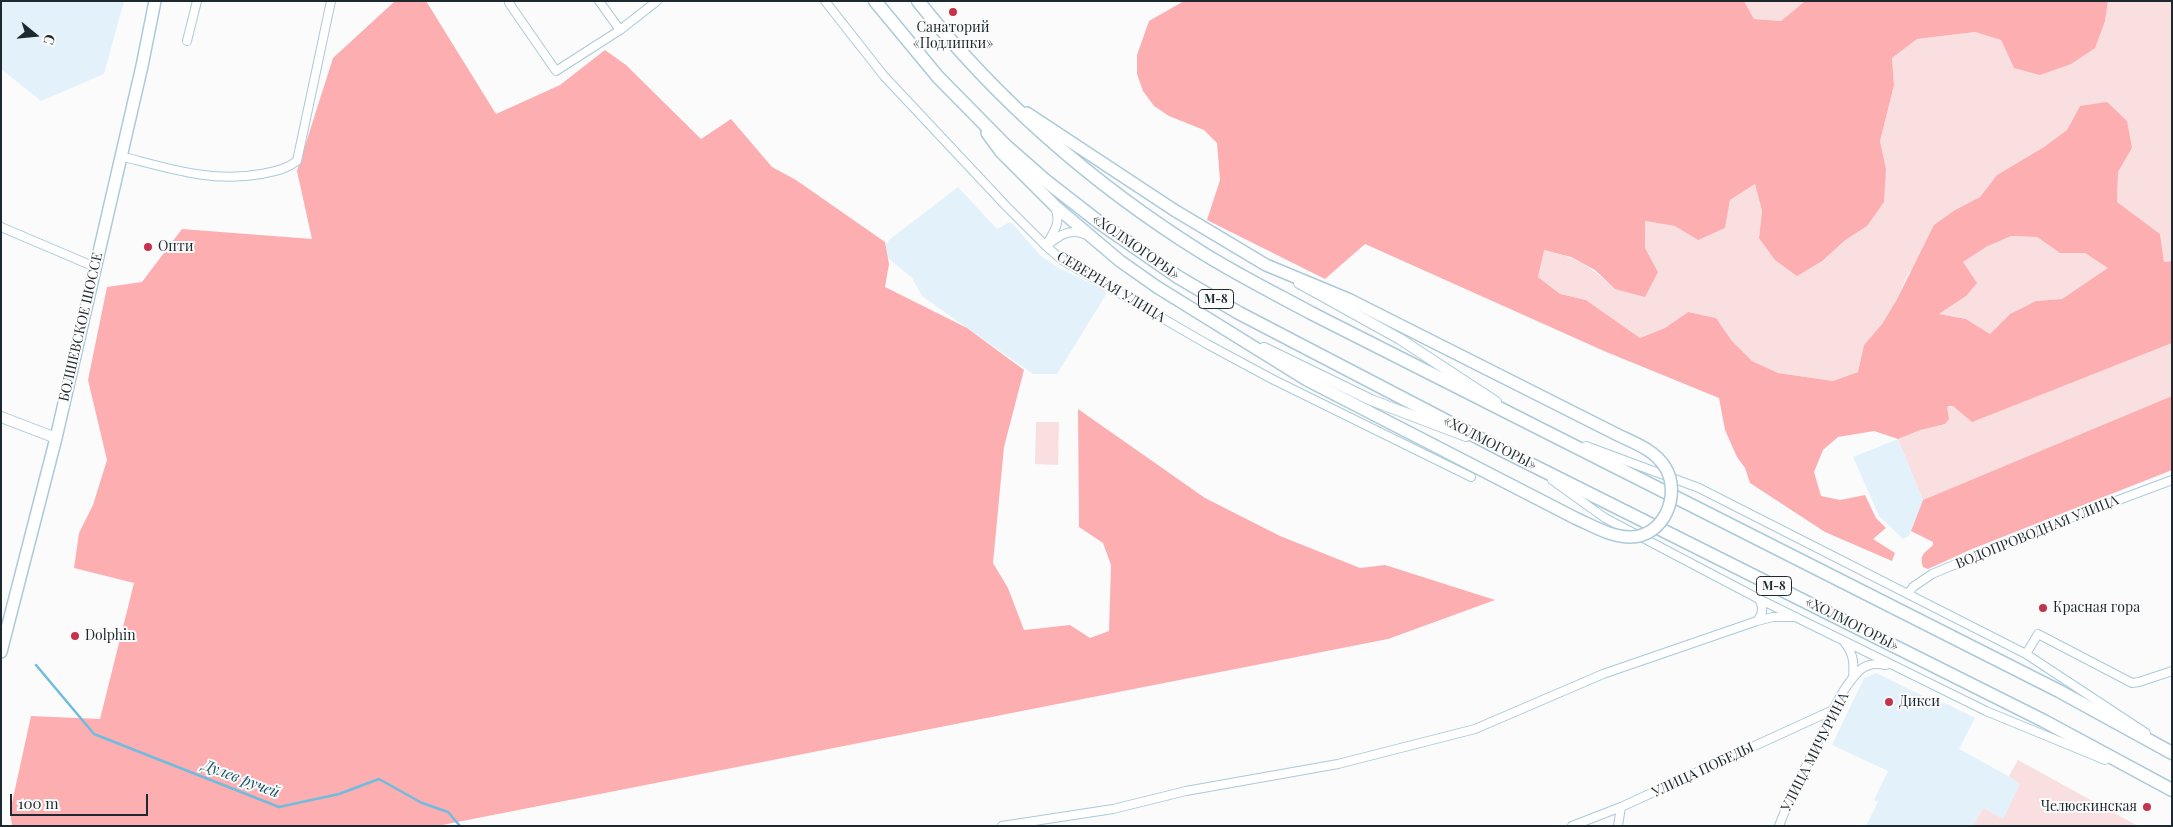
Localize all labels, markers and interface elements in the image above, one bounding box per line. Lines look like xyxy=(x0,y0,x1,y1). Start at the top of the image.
marker: Санаторий «Подлипки» xyxy=(947,6,959,18)
north arrow xyxy=(10,10,60,60)
place label: Санаторий «Подлипки» xyxy=(913,20,993,52)
text: С xyxy=(39,32,60,47)
street label: «ХОЛМОГОРЫ» xyxy=(1089,211,1183,283)
place label: Опти xyxy=(158,239,193,255)
marker: Опти xyxy=(142,241,154,253)
street label: СЕВЕРНАЯ УЛИЦА xyxy=(1054,248,1168,326)
street label: БОЛШЕВСКОЕ ШОССЕ xyxy=(56,251,106,403)
road number: М-8 xyxy=(1198,290,1234,308)
street label: «ХОЛМОГОРЫ» xyxy=(1440,412,1540,474)
street label: ВОДОПРОВОДНАЯ УЛИЦА xyxy=(1953,492,2121,572)
road number: М-8 xyxy=(1756,576,1792,596)
street label: «ХОЛМОГОРЫ» xyxy=(1802,593,1902,655)
place label: Красная гора xyxy=(2053,600,2140,616)
marker: Красная гора xyxy=(2037,602,2049,614)
place label: Dolphin xyxy=(85,628,135,644)
marker: Dolphin xyxy=(69,630,81,642)
street label: УЛИЦА МИЧУРИНА xyxy=(1778,690,1852,814)
place label: Дикси xyxy=(1899,694,1940,710)
marker: Дикси xyxy=(1883,696,1895,708)
street label: УЛИЦА ПОБЕДЫ xyxy=(1649,739,1757,801)
water label: Дулев ручей xyxy=(200,756,282,802)
scale bar xyxy=(12,784,150,816)
text: 100 m xyxy=(18,793,59,813)
place label: Челюскинская xyxy=(2041,799,2137,815)
marker: Челюскинская xyxy=(2141,801,2153,813)

